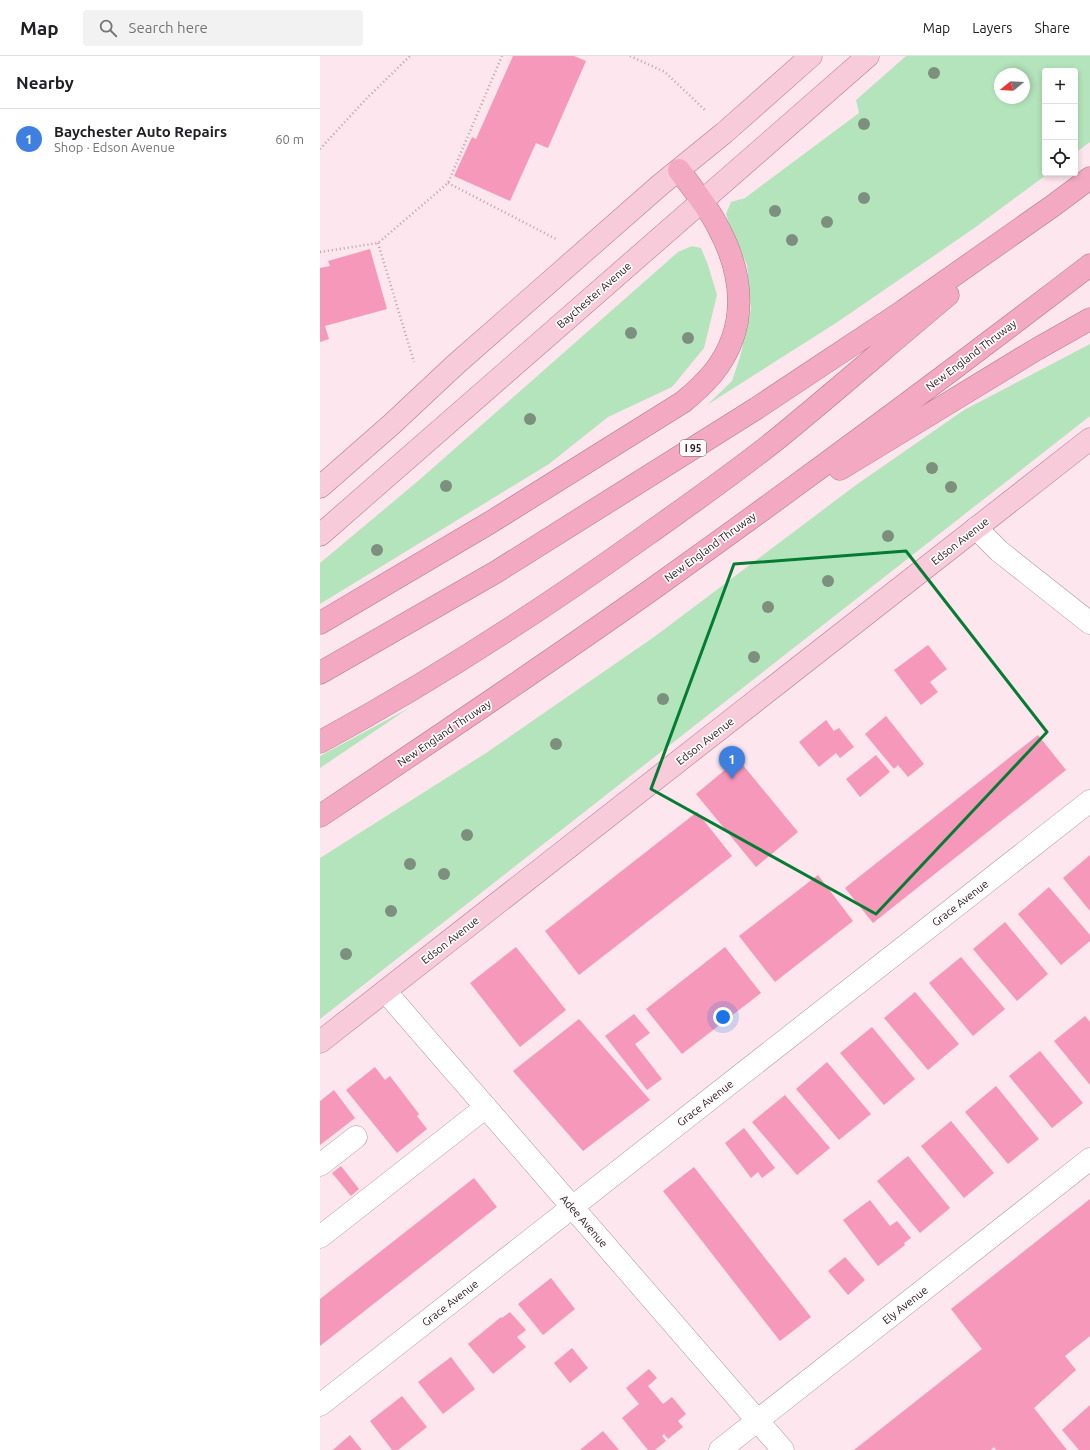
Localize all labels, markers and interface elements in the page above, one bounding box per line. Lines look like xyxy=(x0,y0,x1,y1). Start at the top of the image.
search box xyxy=(83,10,363,46)
text: Map xyxy=(20,17,59,39)
icon: search xyxy=(97,17,119,39)
text: Search here xyxy=(129,19,208,36)
text: Map xyxy=(923,20,950,36)
text: Layers xyxy=(972,20,1012,36)
text: Share xyxy=(1034,20,1070,36)
north arrow xyxy=(994,68,1030,104)
map controls xyxy=(1042,68,1078,176)
button: + xyxy=(1042,68,1078,104)
text: Nearby xyxy=(16,73,74,92)
button: − xyxy=(1042,104,1078,140)
text: Baychester Auto Repairs xyxy=(54,123,227,140)
text: 1 xyxy=(25,132,33,146)
text: 60 m xyxy=(275,132,304,146)
text: Shop · Edson Avenue xyxy=(54,140,175,154)
button: locate xyxy=(1042,140,1078,176)
street label: Baychester Avenue xyxy=(554,260,634,330)
street label: New England Thruway xyxy=(924,317,1019,393)
road number: I 95 xyxy=(680,440,706,456)
street label: New England Thruway xyxy=(662,509,759,584)
street label: Edson Avenue xyxy=(929,515,991,567)
street label: New England Thruway xyxy=(395,697,493,769)
street label: Edson Avenue xyxy=(674,715,736,767)
pin: 1 xyxy=(719,746,745,779)
street label: Grace Avenue xyxy=(930,877,990,929)
street label: Edson Avenue xyxy=(419,914,481,966)
your location xyxy=(713,1007,733,1027)
street label: Grace Avenue xyxy=(675,1077,735,1129)
street label: Adee Avenue xyxy=(558,1192,610,1250)
street label: Grace Avenue xyxy=(420,1277,480,1329)
street label: Ely Avenue xyxy=(880,1284,930,1326)

